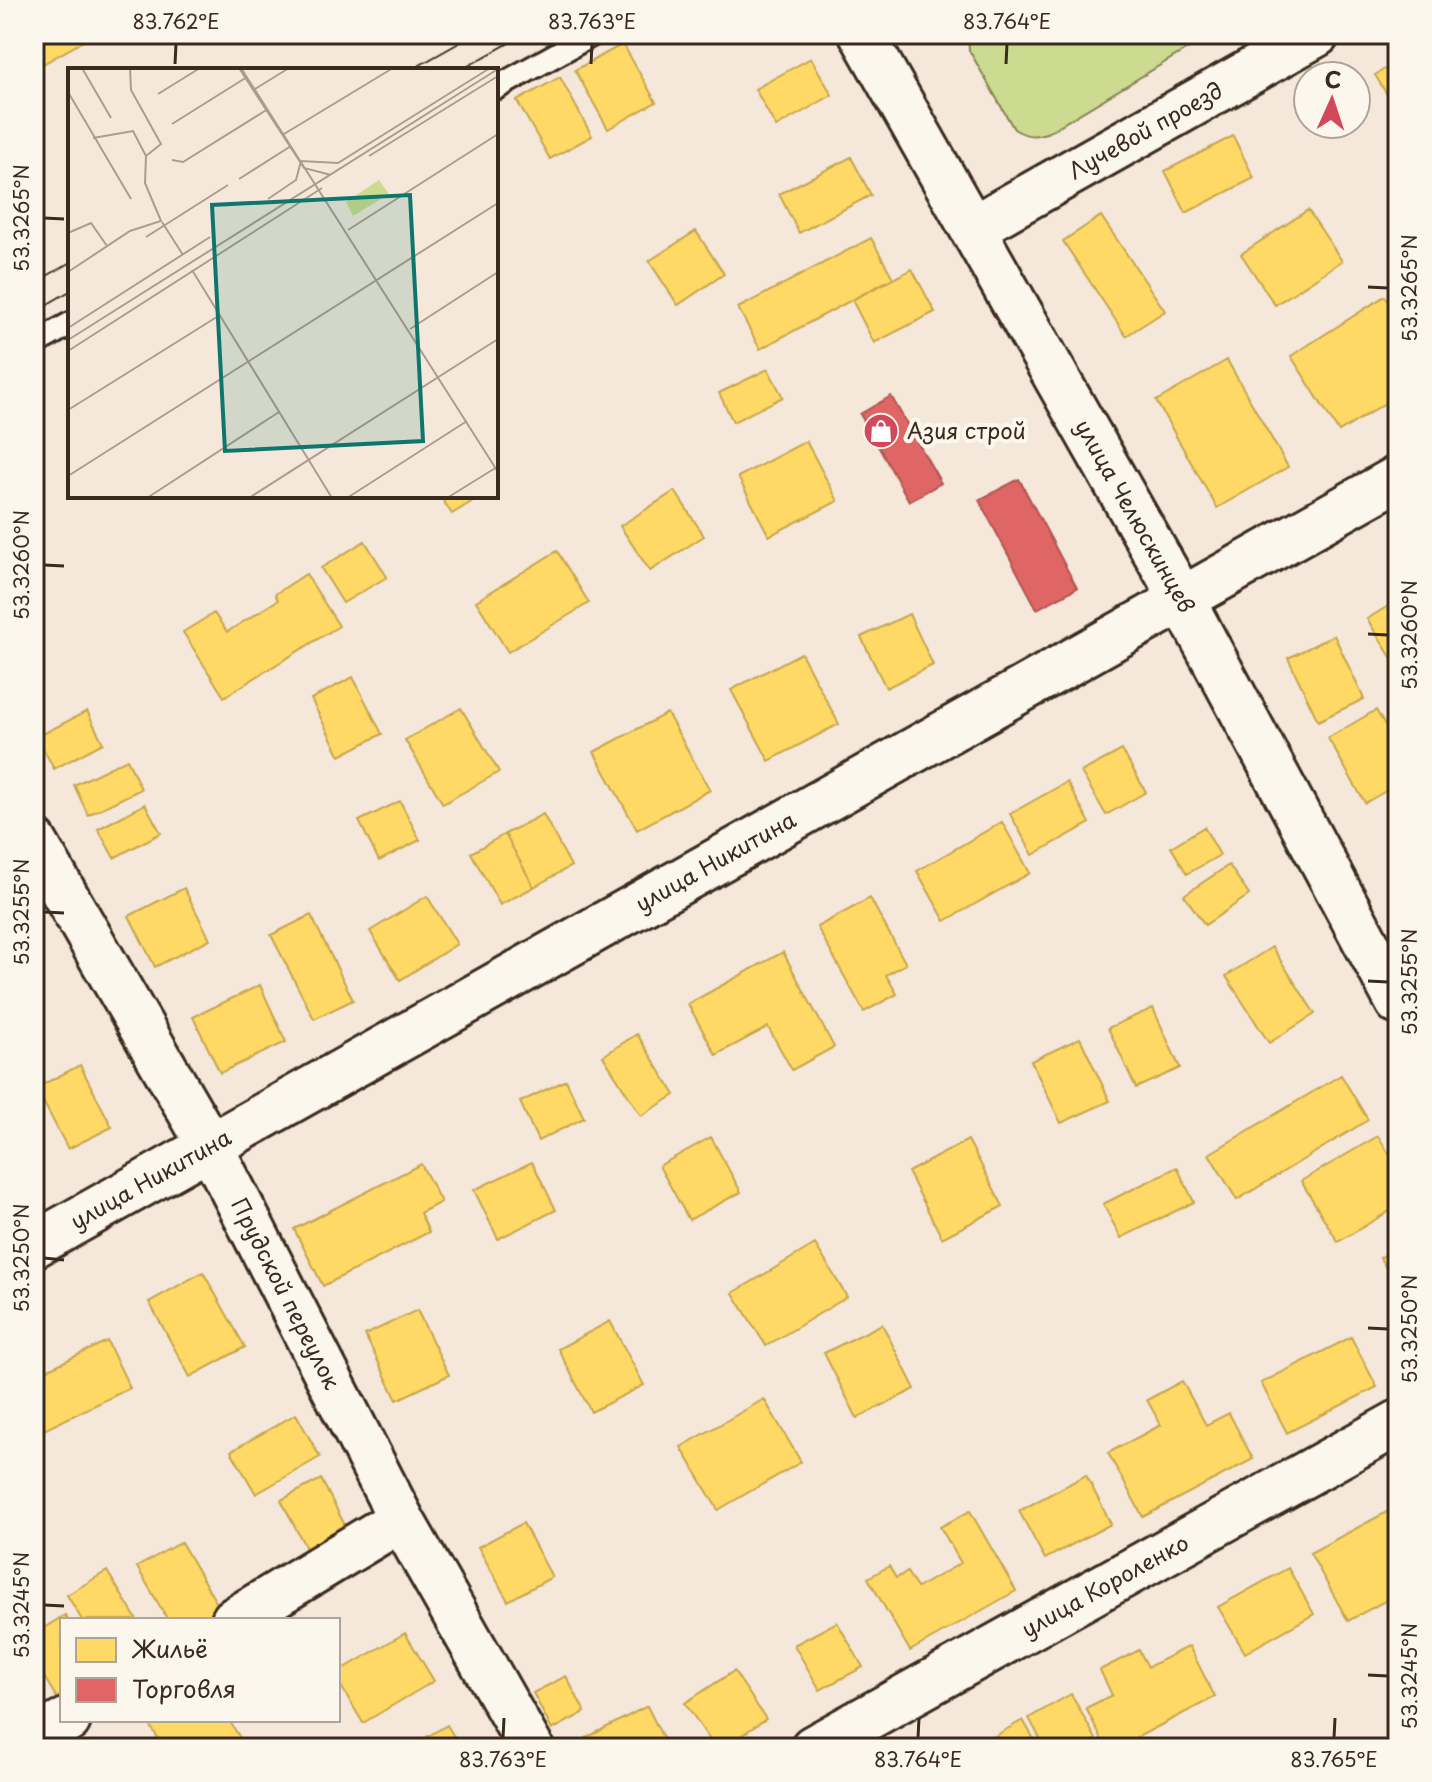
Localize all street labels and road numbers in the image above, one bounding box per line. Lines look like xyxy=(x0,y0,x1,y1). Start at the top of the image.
street label: Лучевой проезд xyxy=(1061,73,1228,186)
street label: улица Челюскинцев xyxy=(1068,412,1204,618)
street label: улица Никитина xyxy=(628,802,802,919)
street label: улица Никитина xyxy=(64,1119,237,1236)
street label: Прудской переулок xyxy=(224,1192,350,1395)
street label: улица Короленко xyxy=(1015,1525,1194,1644)

